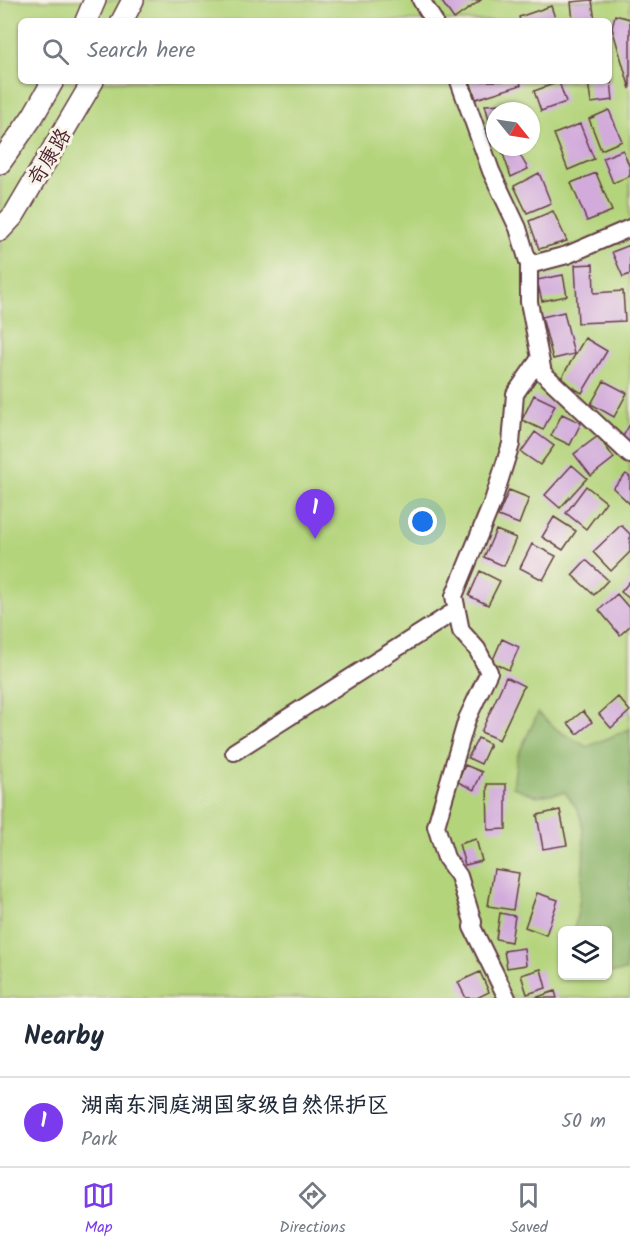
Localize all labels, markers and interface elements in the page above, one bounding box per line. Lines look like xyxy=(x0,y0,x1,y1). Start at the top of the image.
search box xyxy=(18,18,612,84)
text: Search here xyxy=(87,34,195,69)
icon: search xyxy=(39,35,72,68)
north arrow xyxy=(486,102,540,156)
street label: 奇康路 xyxy=(20,122,81,193)
pin: 1 xyxy=(296,490,334,539)
your location xyxy=(408,507,437,536)
map controls xyxy=(558,926,612,980)
button: layers xyxy=(558,926,612,980)
text: Nearby xyxy=(24,1016,104,1058)
text: 湖南东洞庭湖国家级自然保护区 xyxy=(81,1089,389,1124)
text: 1 xyxy=(40,1106,47,1138)
text: 50 m xyxy=(561,1106,606,1138)
text: Park xyxy=(81,1124,117,1156)
tab: Map xyxy=(82,1179,115,1240)
tab: Directions xyxy=(279,1179,346,1240)
tab: Saved xyxy=(510,1179,548,1240)

